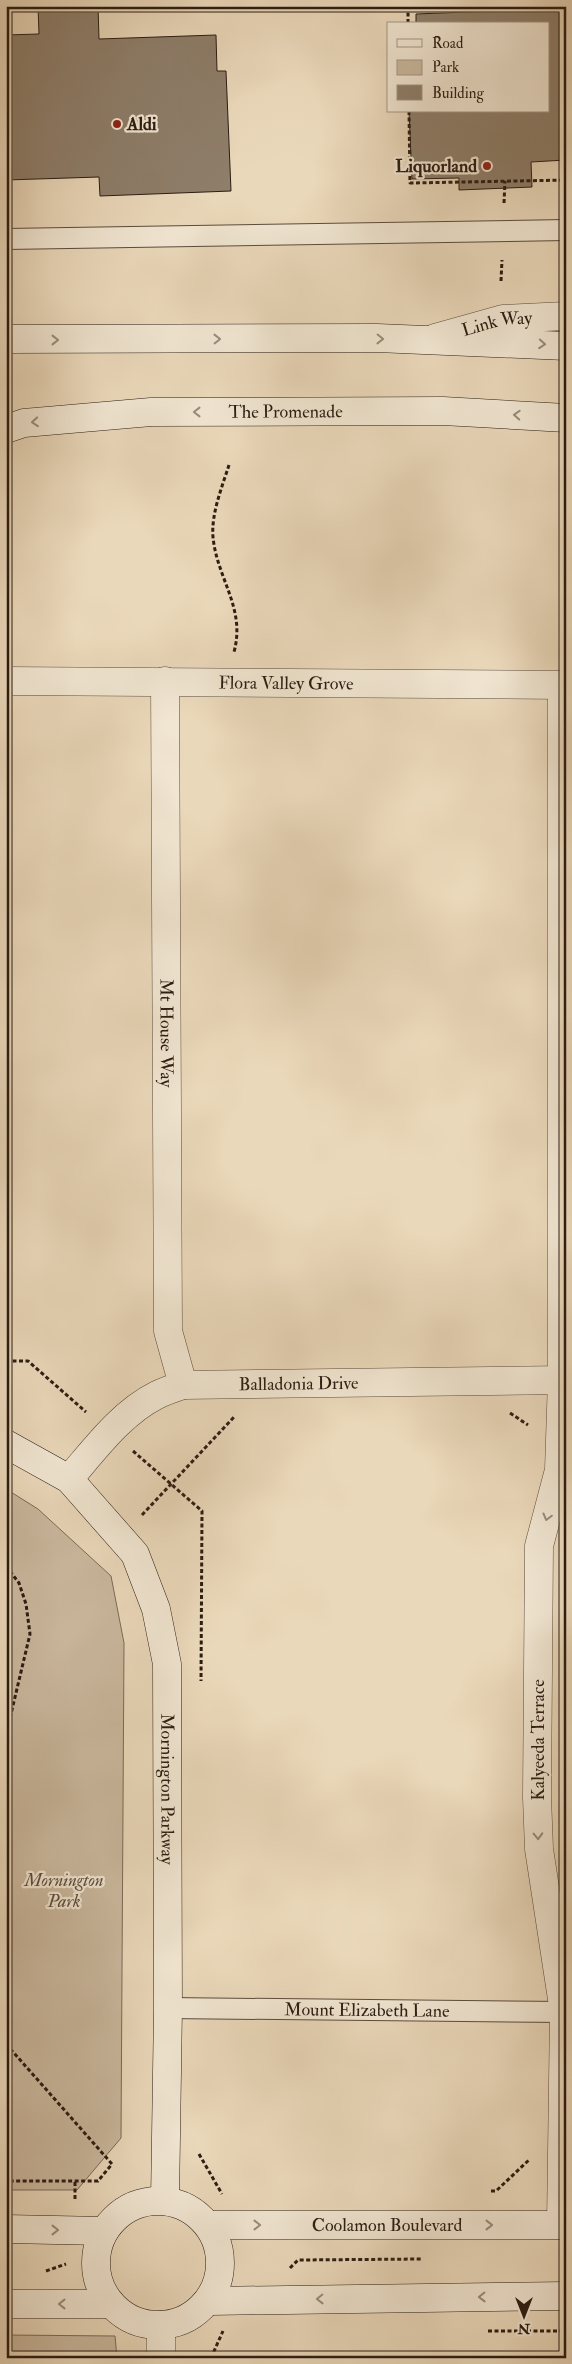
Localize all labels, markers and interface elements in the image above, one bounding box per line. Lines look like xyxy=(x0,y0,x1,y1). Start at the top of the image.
legend xyxy=(387,22,550,112)
text: Road xyxy=(432,34,464,53)
text: Park xyxy=(432,58,459,77)
text: Building xyxy=(432,84,484,103)
place label: Aldi xyxy=(126,113,157,136)
marker: Aldi xyxy=(111,118,123,130)
place label: Liquorland xyxy=(395,155,477,178)
marker: Liquorland xyxy=(481,160,493,172)
street label: Link Way xyxy=(459,307,534,342)
one-way arrow xyxy=(376,333,384,344)
one-way arrow xyxy=(214,334,222,344)
one-way arrow xyxy=(52,335,59,345)
one-way arrow xyxy=(539,339,547,350)
street label: The Promenade xyxy=(228,400,343,424)
one-way arrow xyxy=(193,406,201,417)
one-way arrow xyxy=(513,410,520,420)
one-way arrow xyxy=(31,416,39,427)
street label: Flora Valley Grove xyxy=(218,672,354,695)
street label: Mt House Way xyxy=(154,979,178,1088)
street label: Balladonia Drive xyxy=(239,1372,359,1396)
one-way arrow xyxy=(542,1512,553,1521)
street label: Kalyeeda Terrace xyxy=(527,1679,550,1801)
street label: Mornington Parkway xyxy=(155,1713,179,1866)
one-way arrow xyxy=(533,1832,544,1840)
park label: Mornington Park xyxy=(24,1869,103,1913)
street label: Mount Elizabeth Lane xyxy=(284,1998,450,2023)
street label: Coolamon Boulevard xyxy=(312,2214,462,2237)
one-way arrow xyxy=(253,2220,261,2230)
one-way arrow xyxy=(486,2220,493,2230)
one-way arrow xyxy=(52,2225,59,2235)
one-way arrow xyxy=(478,2292,486,2302)
north arrow xyxy=(500,2292,550,2342)
one-way arrow xyxy=(315,2294,323,2304)
one-way arrow xyxy=(58,2299,66,2309)
text: N xyxy=(517,2320,531,2337)

